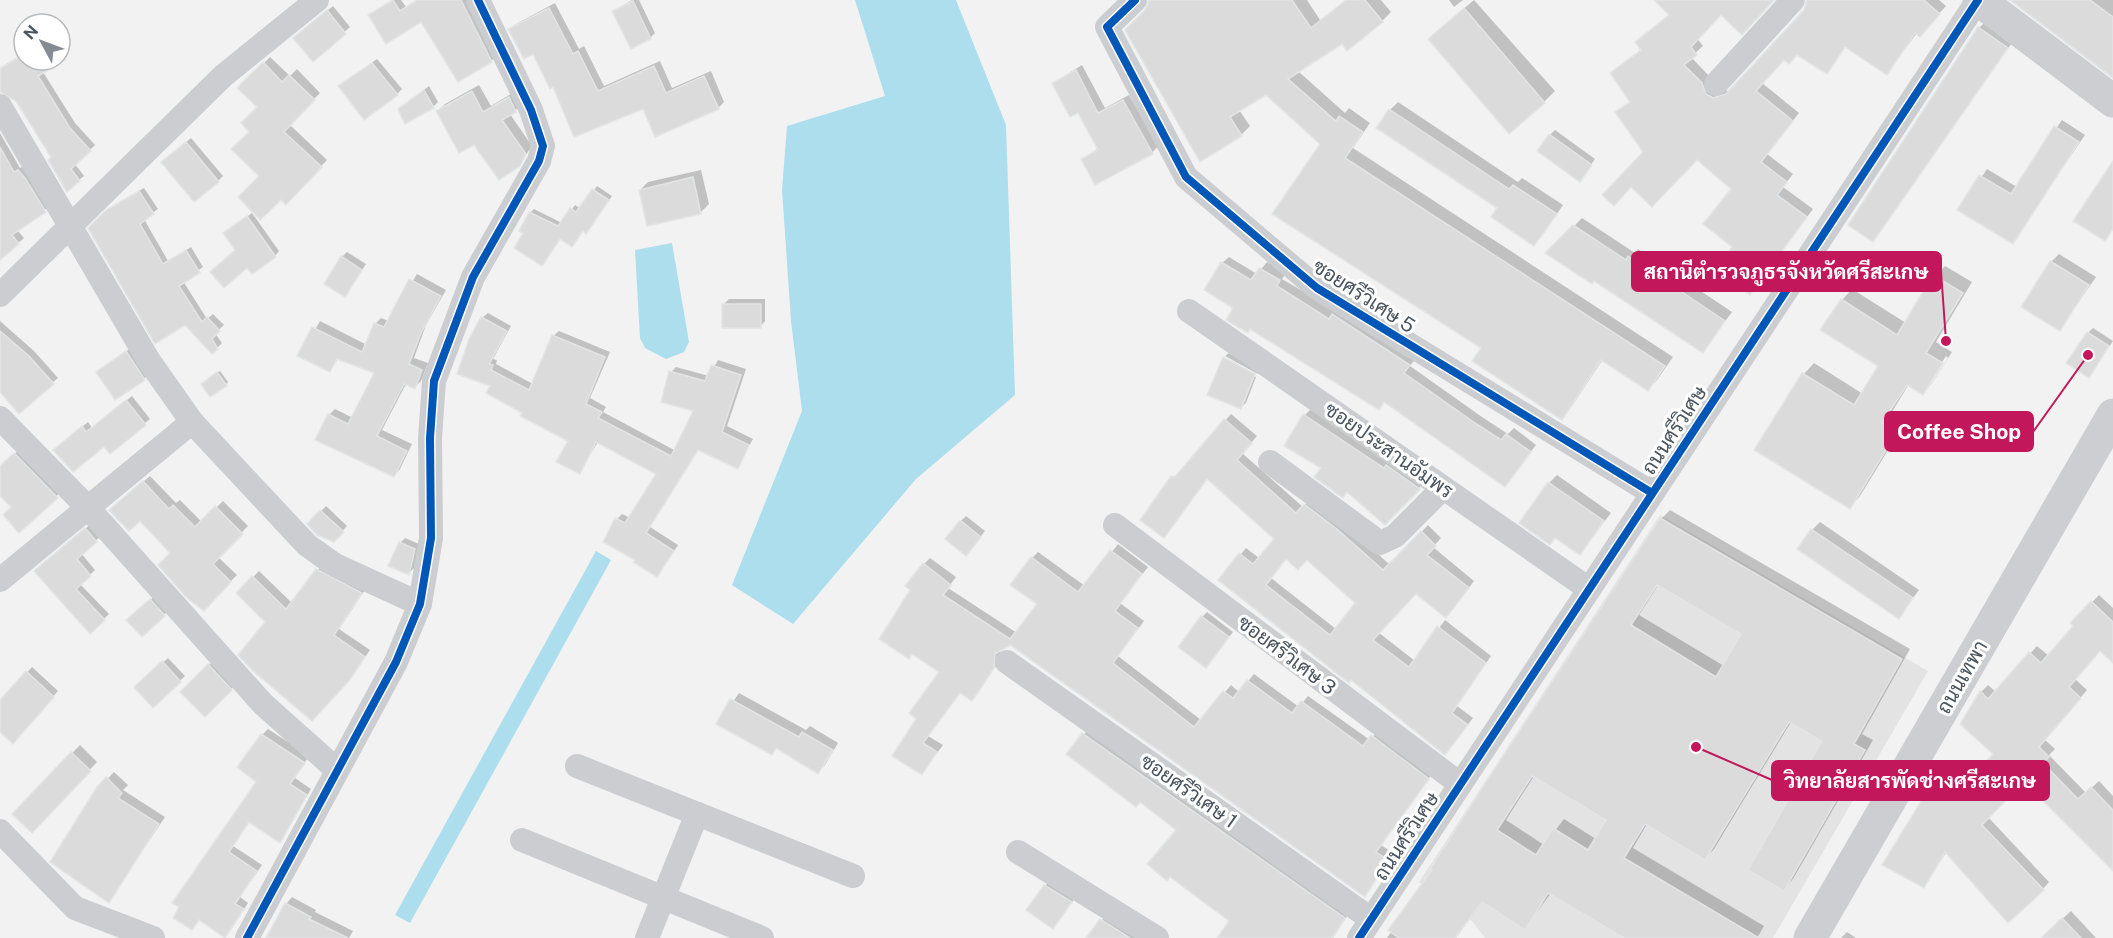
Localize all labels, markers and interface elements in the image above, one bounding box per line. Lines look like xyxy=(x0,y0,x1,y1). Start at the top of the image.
north arrow xyxy=(12,12,72,72)
text: N xyxy=(20,22,42,43)
callout: สถานีตำรวจภูธรจังหวัดศรีสะเกษ xyxy=(1632,252,1941,291)
street label: ซอยศรีวิเศษ 5 xyxy=(1308,253,1420,338)
text: สถานีตำรวจภูธรจังหวัดศรีสะเกษ xyxy=(1644,259,1929,286)
street label: ถนนศรีวิเศษ xyxy=(1636,380,1712,479)
street label: ซอยประสานอัมพร xyxy=(1320,397,1458,503)
callout: Coffee Shop xyxy=(1885,412,2033,451)
text: Coffee Shop xyxy=(1897,419,2021,444)
street label: ซอยศรีวิเศษ 3 xyxy=(1233,610,1341,700)
street label: ถนนเทพา xyxy=(1931,636,1993,718)
street label: ซอยศรีวิเศษ 1 xyxy=(1136,748,1242,833)
callout: วิทยาลัยสารพัดช่างศรีสะเกษ xyxy=(1772,761,2049,800)
text: วิทยาลัยสารพัดช่างศรีสะเกษ xyxy=(1783,768,2037,793)
street label: ถนนศรีวิเศษ xyxy=(1368,786,1444,885)

